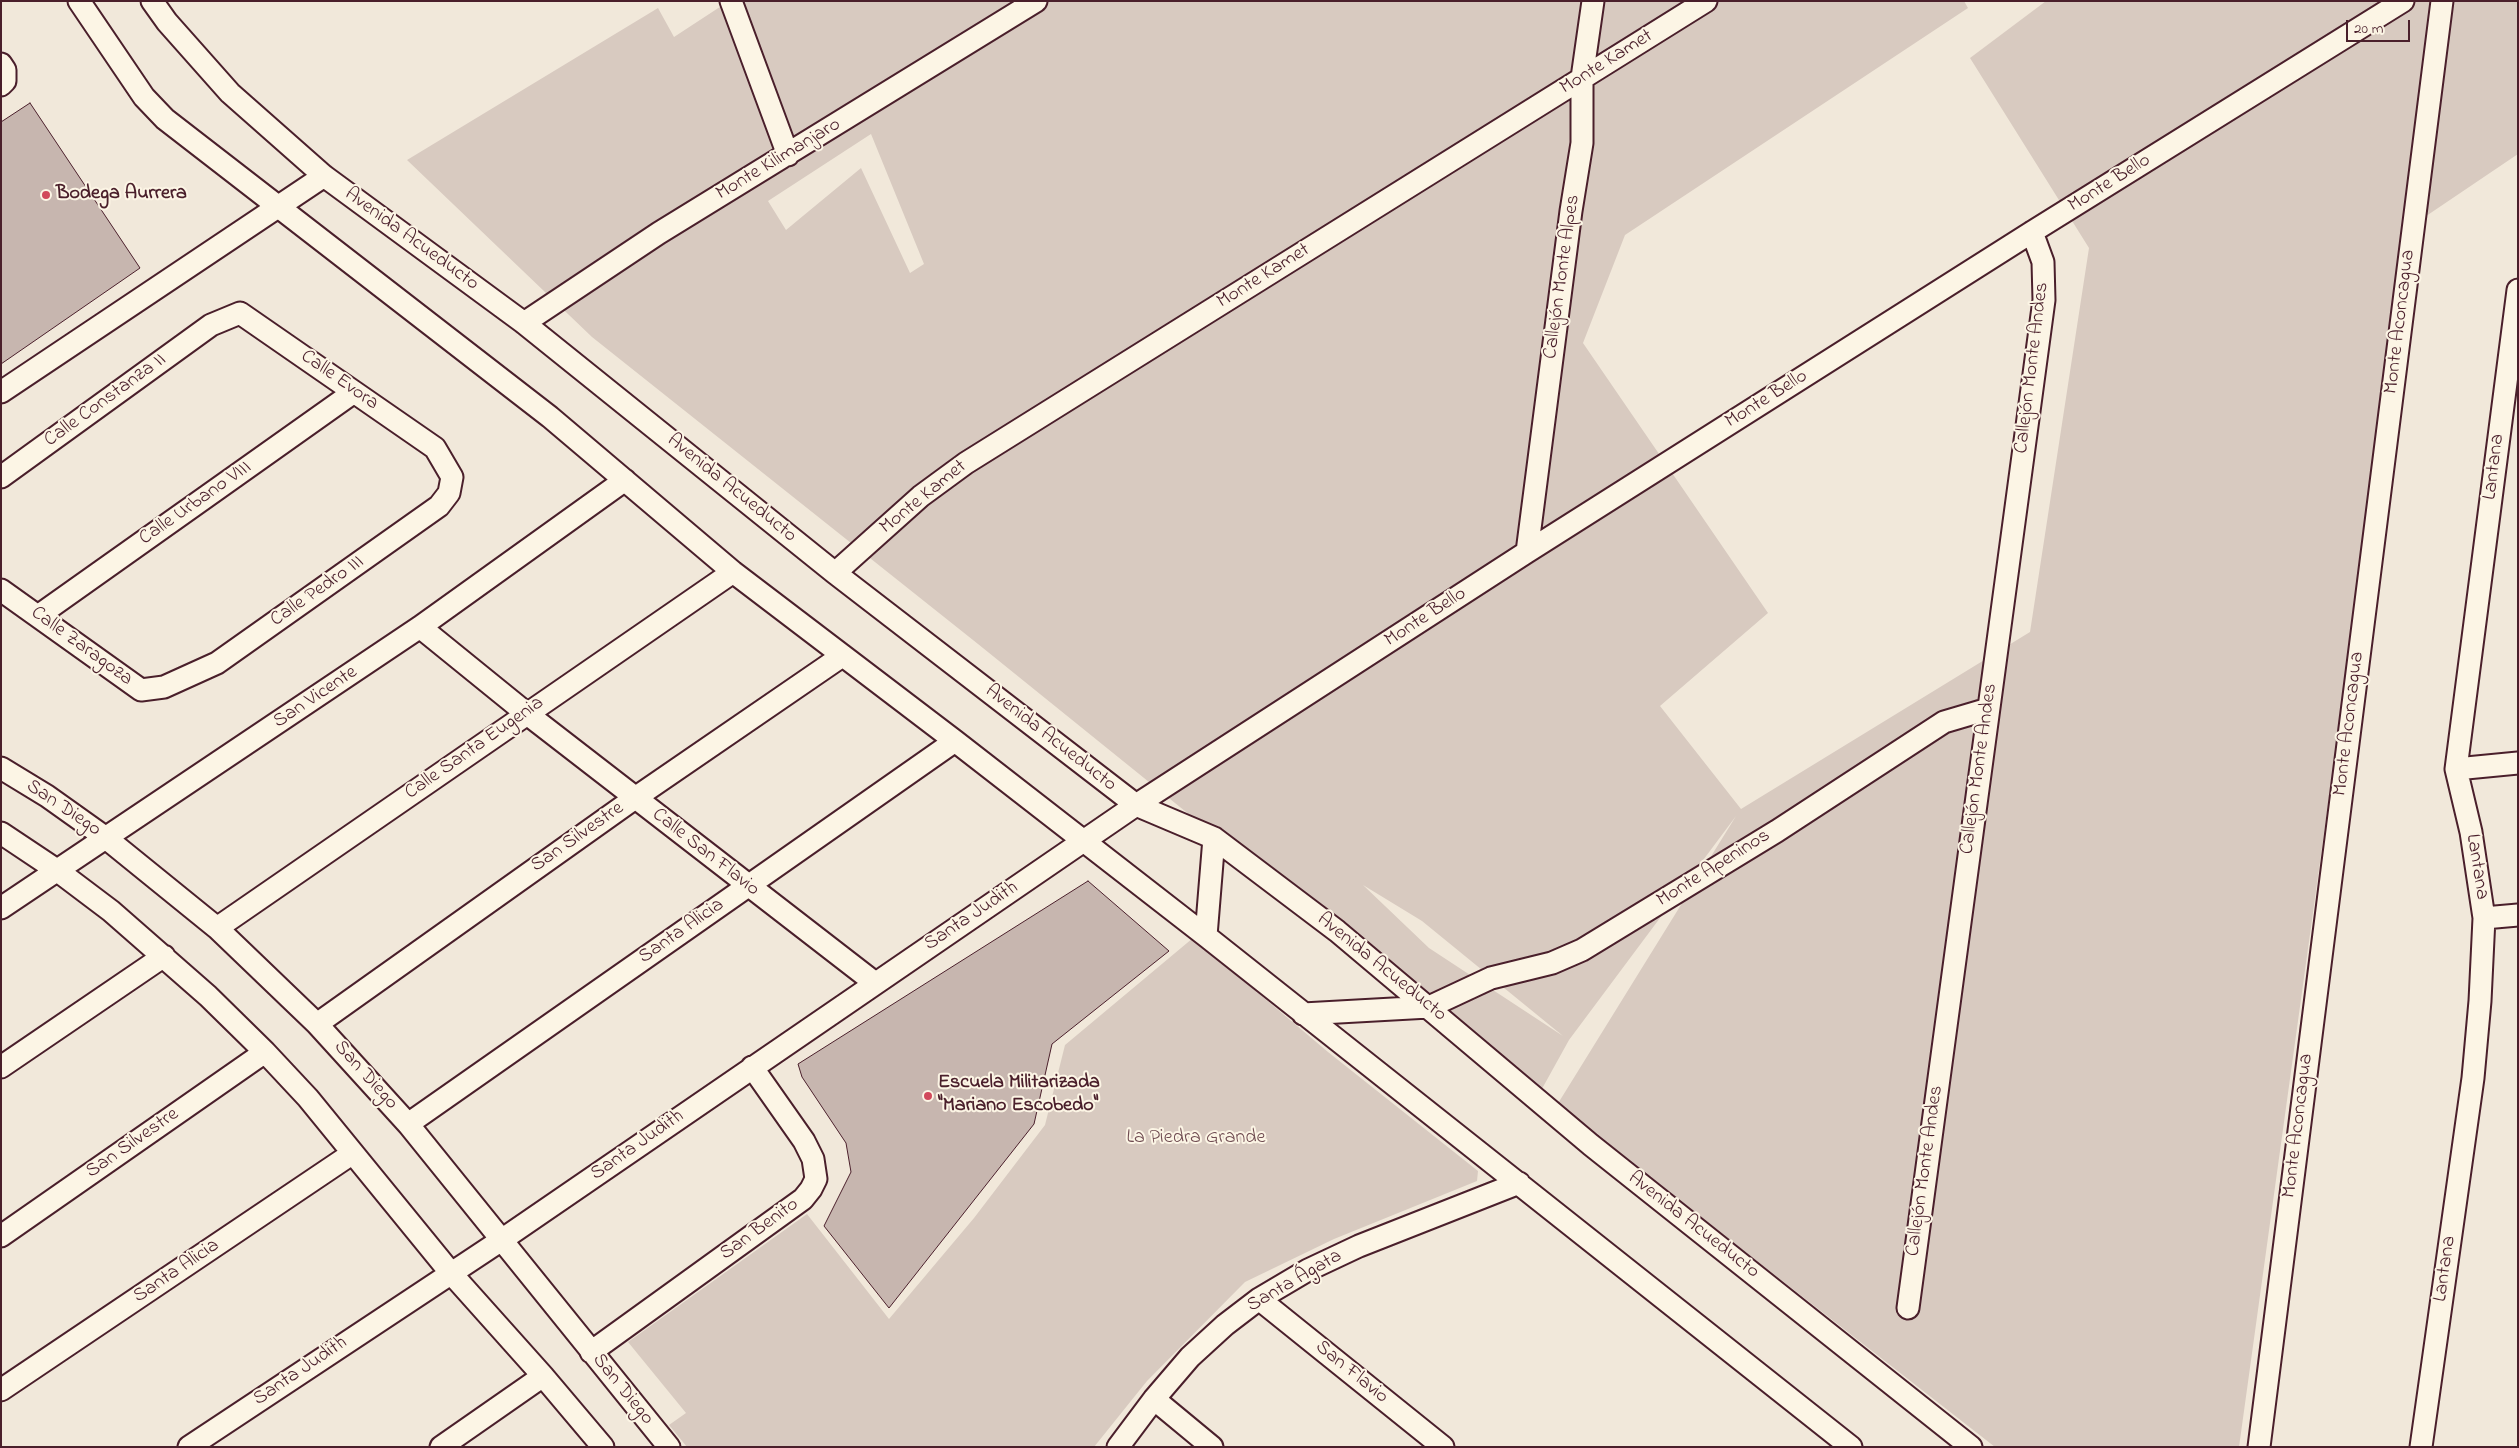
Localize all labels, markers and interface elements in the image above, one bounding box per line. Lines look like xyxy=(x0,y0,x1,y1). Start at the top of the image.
scale bar xyxy=(2349,10,2413,42)
text: 20 m xyxy=(2354,18,2383,40)
street label: Monte Kamet xyxy=(1556,25,1658,101)
street label: Monte Kilimanjaro xyxy=(712,113,846,207)
street label: Monte Bello xyxy=(2064,149,2156,219)
place label: Bodega Aurrera xyxy=(56,183,187,207)
street label: Avenida Acueducto xyxy=(339,183,483,297)
marker: Bodega Aurrera xyxy=(40,189,52,201)
street label: Callejón Monte Alpes xyxy=(1540,193,1586,361)
street label: Monte Kamet xyxy=(1213,239,1315,315)
street label: Monte Aconcagua xyxy=(2380,248,2422,396)
street label: Callejón Monte Andes xyxy=(2011,281,2055,455)
street label: Calle Evora xyxy=(295,345,383,417)
street label: Calle Constanza II xyxy=(40,349,172,453)
street label: Monte Bello xyxy=(1721,365,1813,435)
street label: Avenida Acueducto xyxy=(661,429,801,549)
street label: Lantana xyxy=(2479,433,2511,501)
street label: Calle Urbano VIII xyxy=(135,456,257,552)
street label: Monte Kamet xyxy=(876,456,972,540)
street label: Calle Pedro III xyxy=(267,551,369,633)
street label: Monte Bello xyxy=(1381,583,1471,653)
street label: Calle Zaragoza xyxy=(25,602,137,692)
street label: Monte Aconcagua xyxy=(2329,650,2371,798)
street label: San Vicente xyxy=(270,661,362,735)
street label: Avenida Acueducto xyxy=(979,680,1121,798)
street label: Callejón Monte Andes xyxy=(1956,682,2004,856)
street label: Calle Santa Eugenia xyxy=(401,692,549,806)
street label: San Diego xyxy=(21,775,105,843)
street label: San Silvestre xyxy=(527,797,629,879)
street label: Calle San Flavio xyxy=(646,804,764,902)
street label: Monte Apeninos xyxy=(1653,825,1775,913)
street label: Lantana xyxy=(2459,832,2493,902)
street label: Santa Judith xyxy=(920,877,1024,957)
street label: Santa Alicia xyxy=(635,894,729,970)
street label: Avenida Acueducto xyxy=(1311,908,1451,1028)
street label: San Diego xyxy=(328,1036,402,1116)
street label: Monte Aconcagua xyxy=(2278,1052,2320,1200)
place label: Escuela Militarizada "Mariano Escobedo" xyxy=(938,1072,1100,1119)
street label: Callejón Monte Andes xyxy=(1902,1084,1950,1258)
marker: Escuela Militarizada "Mariano Escobedo" xyxy=(922,1090,934,1102)
street label: San Silvestre xyxy=(82,1103,184,1185)
street label: Santa Judith xyxy=(587,1105,689,1187)
park label: La Piedra Grande xyxy=(1127,1127,1265,1151)
street label: Avenida Acueducto xyxy=(1622,1167,1764,1285)
street label: San Benito xyxy=(716,1193,804,1267)
street label: Santa Alicia xyxy=(129,1234,225,1310)
street label: Lantana xyxy=(2430,1235,2462,1303)
street label: Santa Ágata xyxy=(1243,1245,1347,1319)
street label: Santa Judith xyxy=(249,1332,353,1412)
street label: San Flavio xyxy=(1310,1336,1392,1410)
street label: San Diego xyxy=(586,1349,658,1431)

